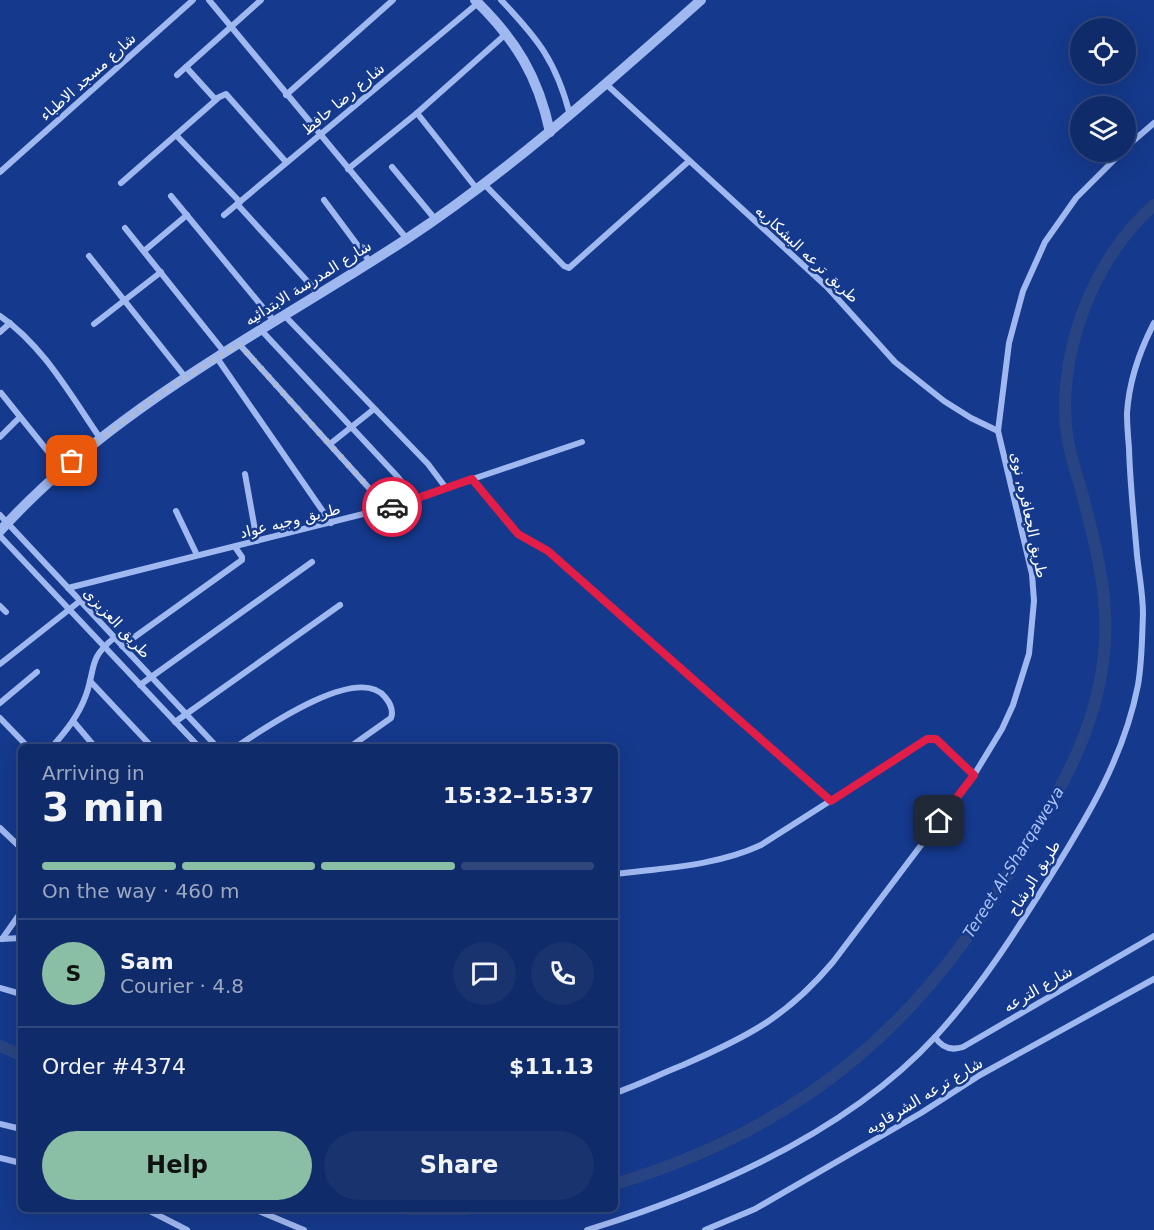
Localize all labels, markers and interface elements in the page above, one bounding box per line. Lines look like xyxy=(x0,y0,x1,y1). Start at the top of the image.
map controls xyxy=(1070,18,1136,162)
button: locate xyxy=(1070,18,1136,84)
street label: شارع مسجد الاطباء xyxy=(36,29,140,125)
street label: شارع رضا حافظ xyxy=(298,59,388,139)
button: layers xyxy=(1070,96,1136,162)
street label: طريق ترعه البشكاريه xyxy=(752,201,862,307)
street label: شارع المدرسة الابتدائيه xyxy=(241,237,375,329)
pin xyxy=(46,435,97,486)
icon: bag xyxy=(55,444,88,477)
street label: طريق الجعافره, نوى xyxy=(1007,450,1051,580)
courier xyxy=(362,477,422,537)
icon: car xyxy=(376,491,409,524)
street label: طريق وجيه عواد xyxy=(238,500,342,542)
street label: طريق العزيزى xyxy=(80,584,154,662)
text: Arriving in xyxy=(42,761,145,785)
text: 15:32–15:37 xyxy=(443,783,594,808)
water label: Tereet Al-Sharqaweya xyxy=(959,783,1068,942)
text: 3 min xyxy=(42,785,164,830)
pin xyxy=(913,795,964,846)
icon: home xyxy=(922,804,955,837)
street label: طريق الرشاح xyxy=(1004,837,1064,919)
text: On the way · 460 m xyxy=(42,879,240,903)
button: chat xyxy=(453,942,516,1005)
button: phone xyxy=(531,942,594,1005)
text: Sam xyxy=(120,949,174,974)
text: S xyxy=(66,961,81,986)
street label: شارع الترعه xyxy=(1000,962,1076,1016)
text: Courier · 4.8 xyxy=(120,974,244,998)
text: Order #4374 xyxy=(42,1054,186,1079)
text: $11.13 xyxy=(509,1054,594,1079)
street label: شارع ترعه الشرقاويه xyxy=(862,1054,986,1138)
button: Help xyxy=(42,1131,312,1200)
button: Share xyxy=(324,1131,594,1200)

